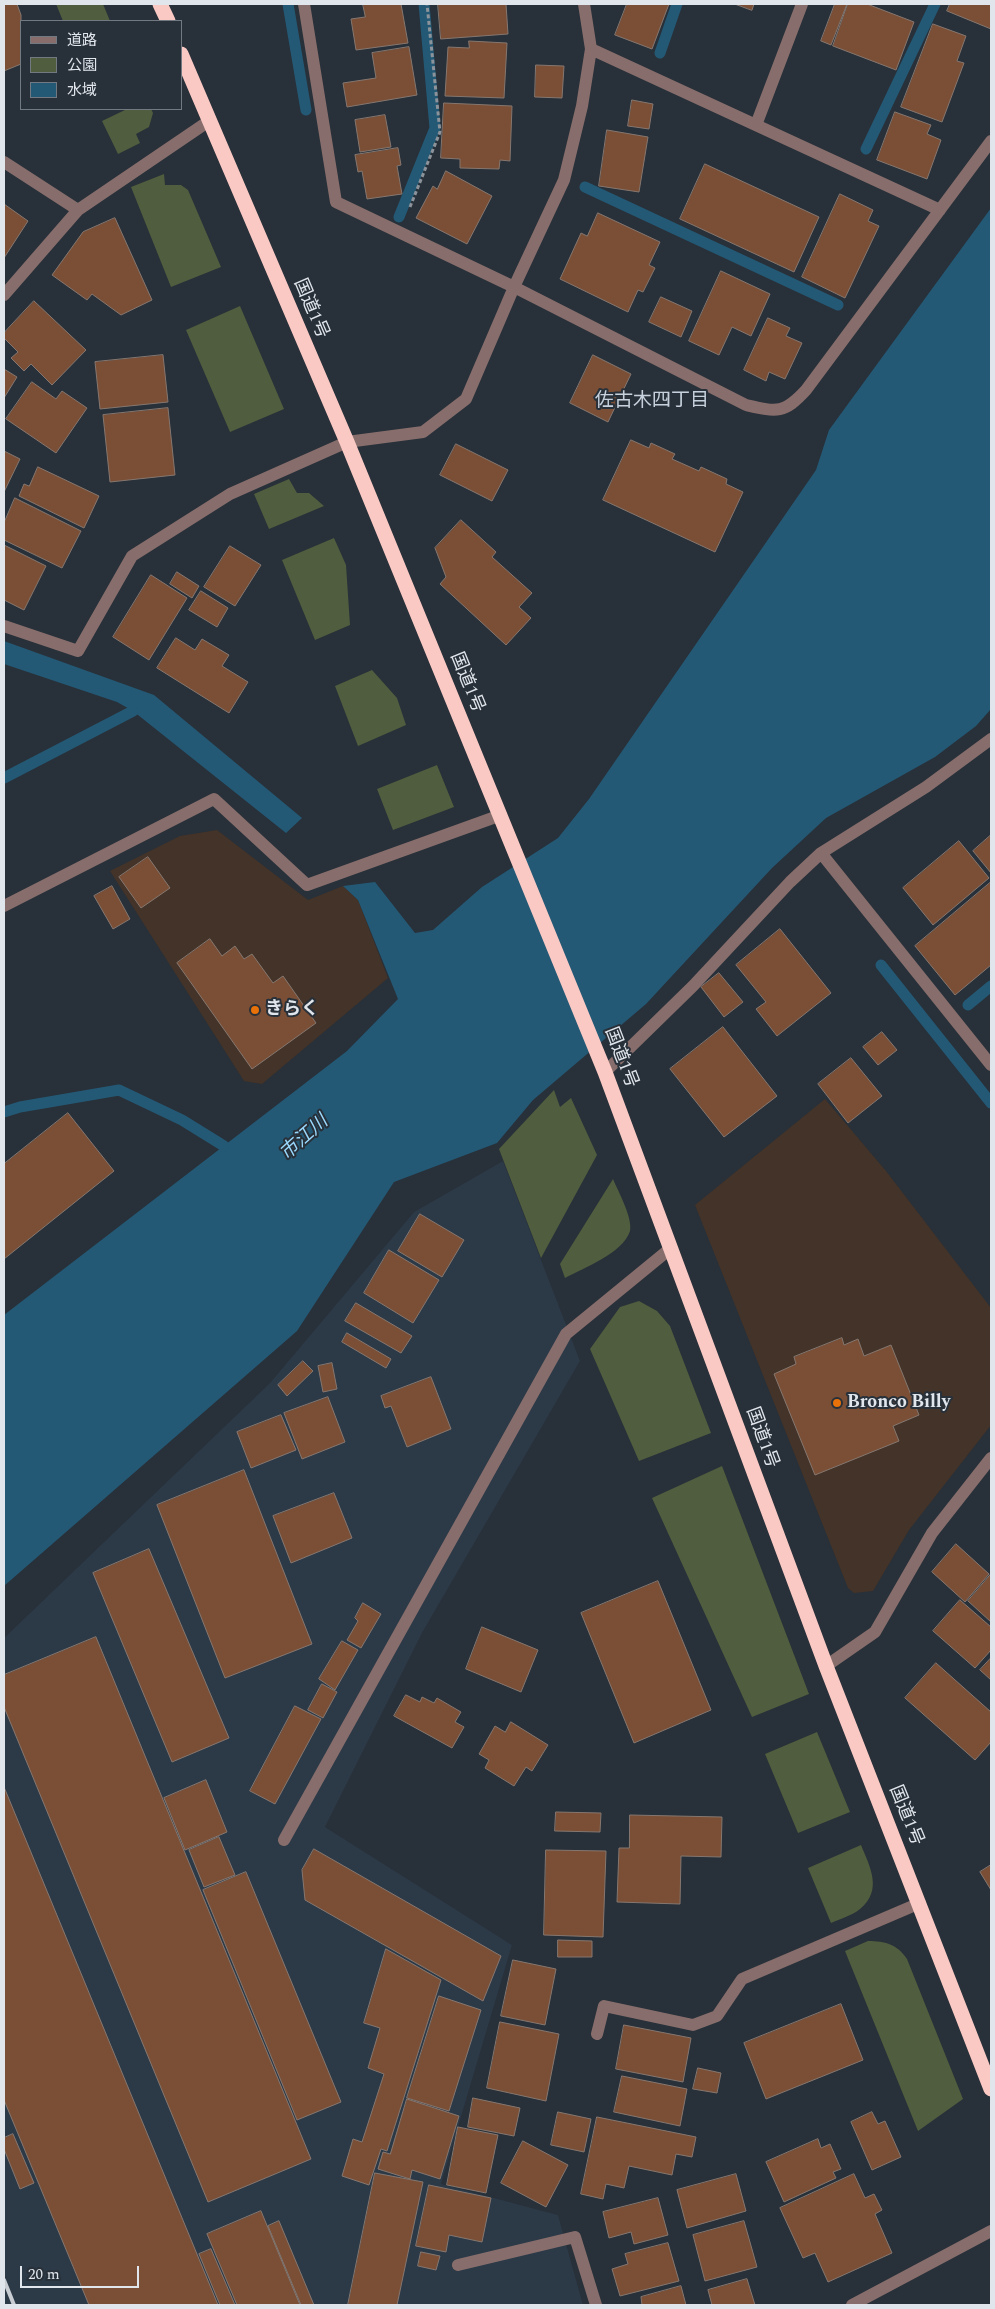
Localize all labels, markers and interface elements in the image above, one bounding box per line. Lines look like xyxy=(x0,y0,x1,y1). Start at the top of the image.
legend xyxy=(20,20,182,110)
text: 道路 xyxy=(67,29,97,52)
text: 公園 xyxy=(67,54,97,77)
text: 水域 xyxy=(67,79,97,102)
street label: 国道1号 xyxy=(288,276,332,342)
district label: 佐古木四丁目 xyxy=(595,391,709,413)
street label: 国道1号 xyxy=(444,650,488,716)
place label: きらく xyxy=(265,999,319,1021)
marker: きらく xyxy=(249,1004,261,1016)
street label: 国道1号 xyxy=(599,1025,641,1091)
water label: 市江川 xyxy=(276,1111,334,1167)
place label: Bronco Billy xyxy=(847,1392,950,1414)
marker: Bronco Billy xyxy=(831,1397,843,1409)
street label: 国道1号 xyxy=(740,1405,782,1471)
street label: 国道1号 xyxy=(883,1783,927,1849)
scale bar xyxy=(22,2256,141,2288)
text: 20 m xyxy=(28,2263,60,2286)

